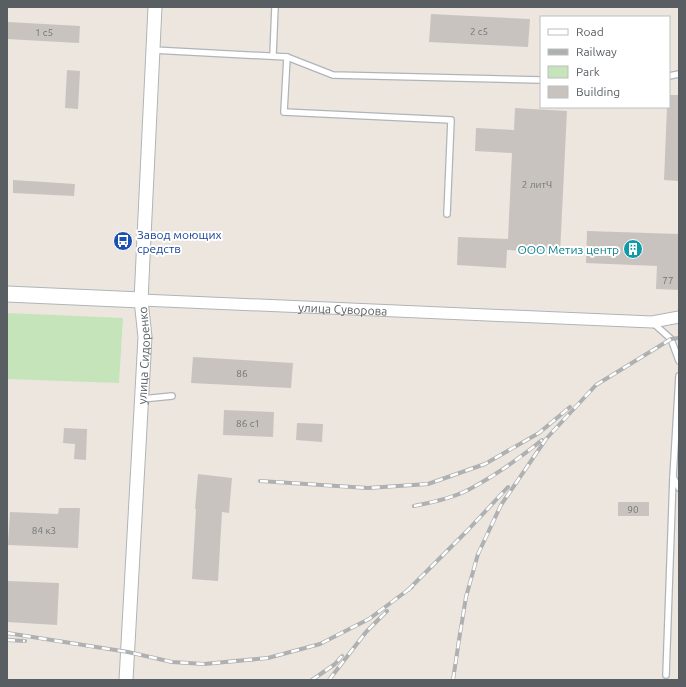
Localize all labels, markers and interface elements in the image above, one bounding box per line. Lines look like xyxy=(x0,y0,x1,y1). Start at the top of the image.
legend xyxy=(540,16,670,108)
text: Road xyxy=(576,25,604,38)
house number: 2 с5 xyxy=(470,26,488,37)
house number: 1 с5 xyxy=(35,27,53,38)
text: Railway xyxy=(576,45,617,58)
text: Park xyxy=(576,65,600,78)
text: Building xyxy=(576,85,620,98)
house number: 2 литЧ xyxy=(522,179,552,190)
place label: Завод моющих средств xyxy=(137,228,222,255)
bus stop icon: Завод моющих средств xyxy=(112,230,134,252)
building icon: ООО Метиз центр xyxy=(622,238,644,260)
place label: ООО Метиз центр xyxy=(517,243,619,256)
house number: 77 xyxy=(662,275,674,286)
street label: улица Суворова xyxy=(298,300,388,317)
street label: улица Сидоренко xyxy=(135,306,152,405)
house number: 86 xyxy=(236,368,248,379)
house number: 86 с1 xyxy=(236,418,260,429)
house number: 90 xyxy=(627,504,639,515)
house number: 84 к3 xyxy=(32,525,56,536)

